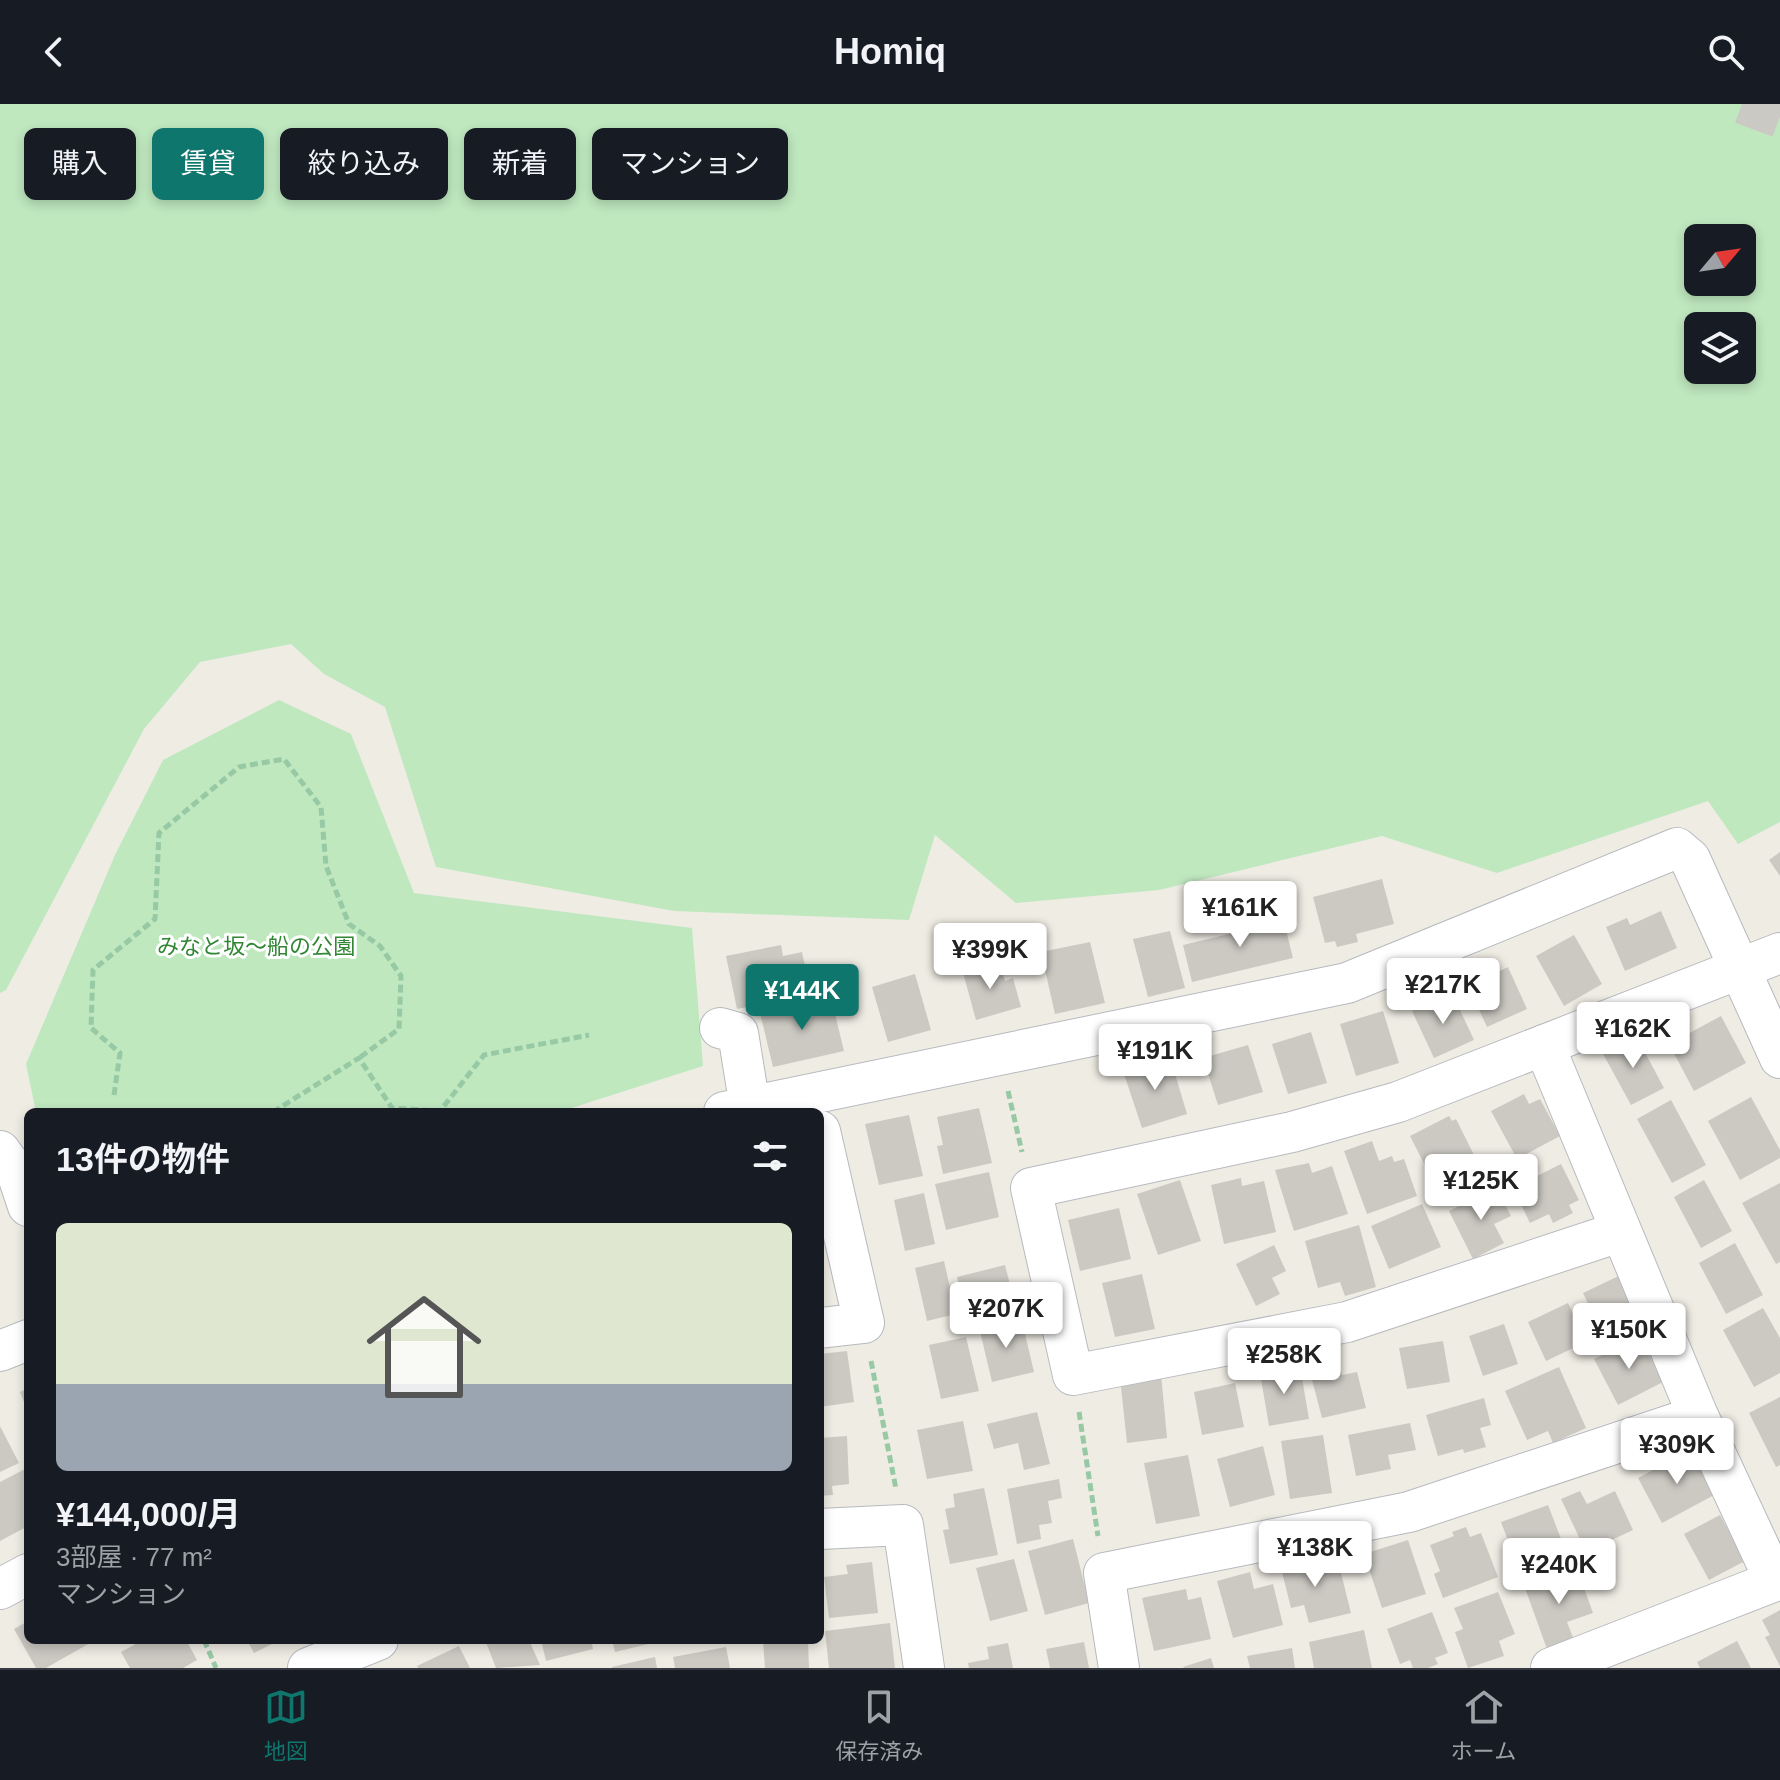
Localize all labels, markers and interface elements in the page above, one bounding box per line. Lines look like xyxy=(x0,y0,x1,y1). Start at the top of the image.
icon: back xyxy=(32,30,76,74)
icon: search xyxy=(1704,30,1748,74)
text: Homiq xyxy=(834,31,946,72)
chip: 購入 xyxy=(24,128,136,200)
chip: 賃貸 xyxy=(152,128,264,200)
chip: 絞り込み xyxy=(280,128,448,200)
chip: 新着 xyxy=(464,128,576,200)
chip: マンション xyxy=(592,128,788,200)
north arrow xyxy=(1684,224,1756,296)
map controls xyxy=(1684,224,1756,384)
button: layers xyxy=(1684,312,1756,384)
pin: ¥161K xyxy=(1184,881,1296,949)
text: ¥161K xyxy=(1202,892,1278,922)
pin: ¥399K xyxy=(934,923,1046,991)
park label: みなと坂〜船の公園 xyxy=(157,934,355,959)
text: ¥399K xyxy=(952,934,1028,964)
pin: ¥217K xyxy=(1387,958,1499,1026)
pin: ¥144K xyxy=(746,964,858,1032)
text: ¥217K xyxy=(1405,969,1481,999)
text: ¥144K xyxy=(764,975,840,1005)
pin: ¥162K xyxy=(1577,1002,1689,1070)
text: ¥162K xyxy=(1595,1013,1671,1043)
pin: ¥191K xyxy=(1099,1024,1211,1092)
text: ¥191K xyxy=(1117,1035,1193,1065)
icon: filters xyxy=(748,1134,792,1178)
text: 13件の物件 xyxy=(56,1140,230,1178)
pin: ¥125K xyxy=(1425,1154,1537,1222)
text: ¥125K xyxy=(1443,1165,1519,1195)
icon: home xyxy=(352,1275,496,1419)
pin: ¥207K xyxy=(950,1282,1062,1350)
text: ¥207K xyxy=(968,1293,1044,1323)
pin: ¥150K xyxy=(1573,1303,1685,1371)
text: ¥150K xyxy=(1591,1314,1667,1344)
pin: ¥258K xyxy=(1228,1328,1340,1396)
text: ¥258K xyxy=(1246,1339,1322,1369)
pin: ¥309K xyxy=(1621,1418,1733,1486)
text: ¥309K xyxy=(1639,1429,1715,1459)
text: ¥144,000/月 xyxy=(56,1495,241,1533)
pin: ¥138K xyxy=(1259,1521,1371,1589)
text: ¥138K xyxy=(1277,1532,1353,1562)
pin: ¥240K xyxy=(1503,1538,1615,1606)
text: 3部屋 · 77 m² xyxy=(56,1542,212,1572)
text: ¥240K xyxy=(1521,1549,1597,1579)
text: マンション xyxy=(56,1579,186,1609)
tab: 地図 xyxy=(264,1685,308,1765)
tab: 保存済み xyxy=(835,1685,923,1765)
tab: ホーム xyxy=(1451,1685,1516,1765)

